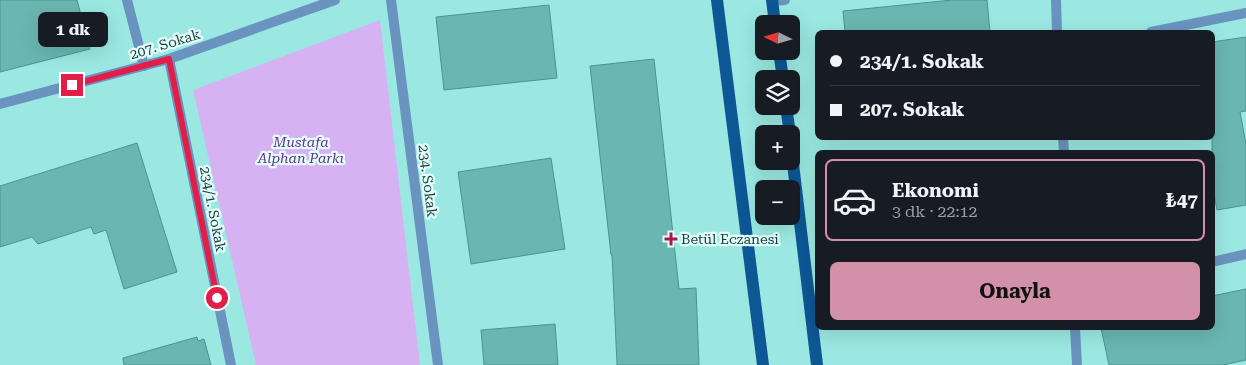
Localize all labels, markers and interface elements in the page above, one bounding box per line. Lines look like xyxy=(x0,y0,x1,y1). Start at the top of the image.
callout: 1 dk xyxy=(37,12,107,48)
north arrow xyxy=(755,15,800,60)
map controls xyxy=(755,15,800,225)
text: 1 dk xyxy=(56,20,90,39)
street label: 207. Sokak xyxy=(128,26,202,62)
text: 234/1. Sokak xyxy=(860,50,984,73)
button: layers xyxy=(755,70,800,115)
route end xyxy=(61,74,83,96)
text: 207. Sokak xyxy=(860,98,964,121)
button: + xyxy=(755,125,800,170)
park label: Mustafa Alphan Parkı xyxy=(257,134,344,166)
street label: 234. Sokak xyxy=(416,144,440,218)
street label: 234/1. Sokak xyxy=(197,165,229,253)
icon: car xyxy=(832,178,877,223)
text: Ekonomi xyxy=(892,179,979,202)
button: − xyxy=(755,180,800,225)
text: ₺47 xyxy=(1166,189,1198,212)
text: 3 dk · 22:12 xyxy=(892,202,978,221)
place label: Betül Eczanesi xyxy=(681,231,779,247)
marker: Betül Eczanesi xyxy=(665,233,677,245)
button: Onayla xyxy=(830,262,1200,320)
route start xyxy=(206,287,228,309)

